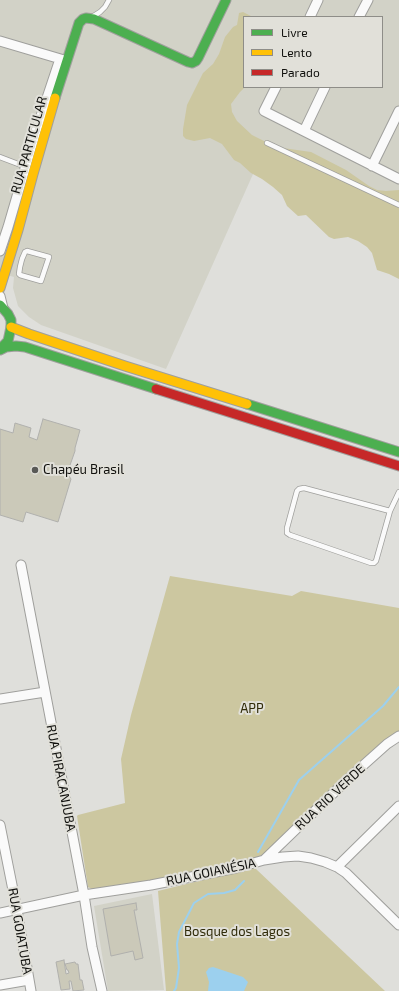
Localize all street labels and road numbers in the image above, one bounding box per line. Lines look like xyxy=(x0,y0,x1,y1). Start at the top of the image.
street label: RUA PARTICULAR xyxy=(8,94,50,196)
street label: RUA PIRACANJUBA xyxy=(43,723,79,833)
street label: RUA RIO VERDE xyxy=(292,761,368,833)
street label: RUA GOIANÉSIA xyxy=(165,855,257,889)
street label: RUA GOIATUBA xyxy=(5,887,35,975)

